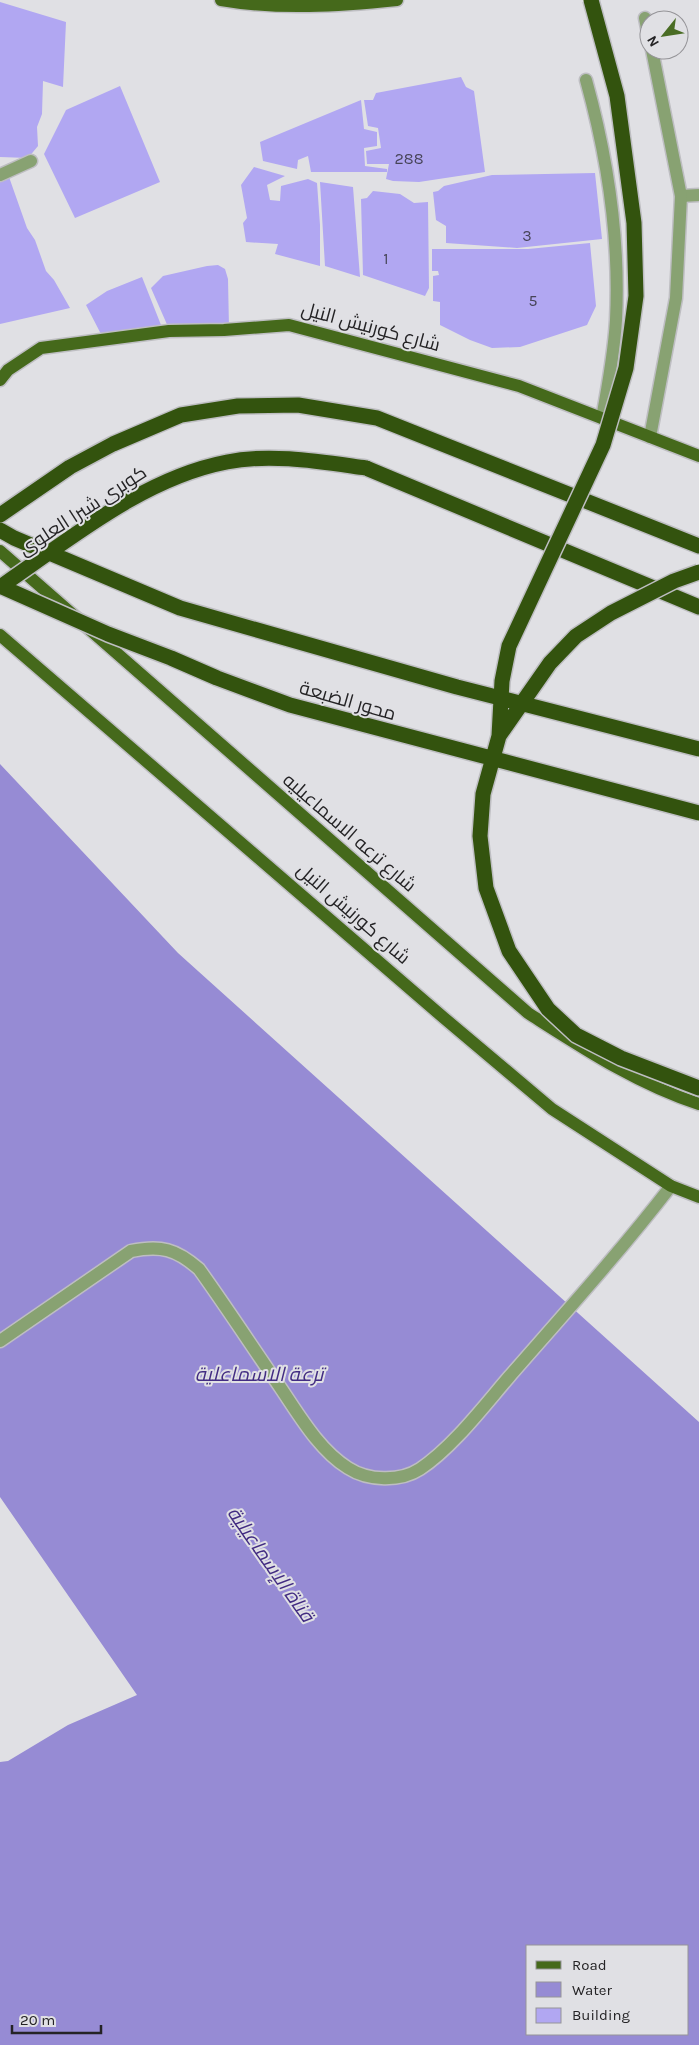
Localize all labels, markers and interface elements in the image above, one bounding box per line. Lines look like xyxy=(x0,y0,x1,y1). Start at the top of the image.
north arrow xyxy=(639,10,689,60)
text: N xyxy=(643,33,663,50)
house number: 288 xyxy=(395,149,423,168)
house number: 3 xyxy=(522,226,532,245)
house number: 1 xyxy=(383,249,389,268)
house number: 5 xyxy=(528,291,538,310)
street label: شارع كورنيش النيل xyxy=(298,298,443,358)
street label: كوبرى شبرا العلوى xyxy=(14,461,151,560)
street label: محور الضبعة xyxy=(297,677,399,725)
street label: شارع ترعه الاسماعيليه xyxy=(277,769,421,898)
street label: شارع كورنيش النيل xyxy=(291,859,414,970)
water label: ترعة الاسماعلية xyxy=(195,1363,327,1386)
water label: قناة الإسماعيلية xyxy=(222,1502,320,1628)
legend xyxy=(526,1945,689,2035)
text: Road xyxy=(572,1956,607,1974)
text: Water xyxy=(572,1981,613,1999)
scale bar xyxy=(12,2002,101,2034)
text: Building xyxy=(572,2006,630,2024)
text: 20 m xyxy=(20,2011,55,2029)

